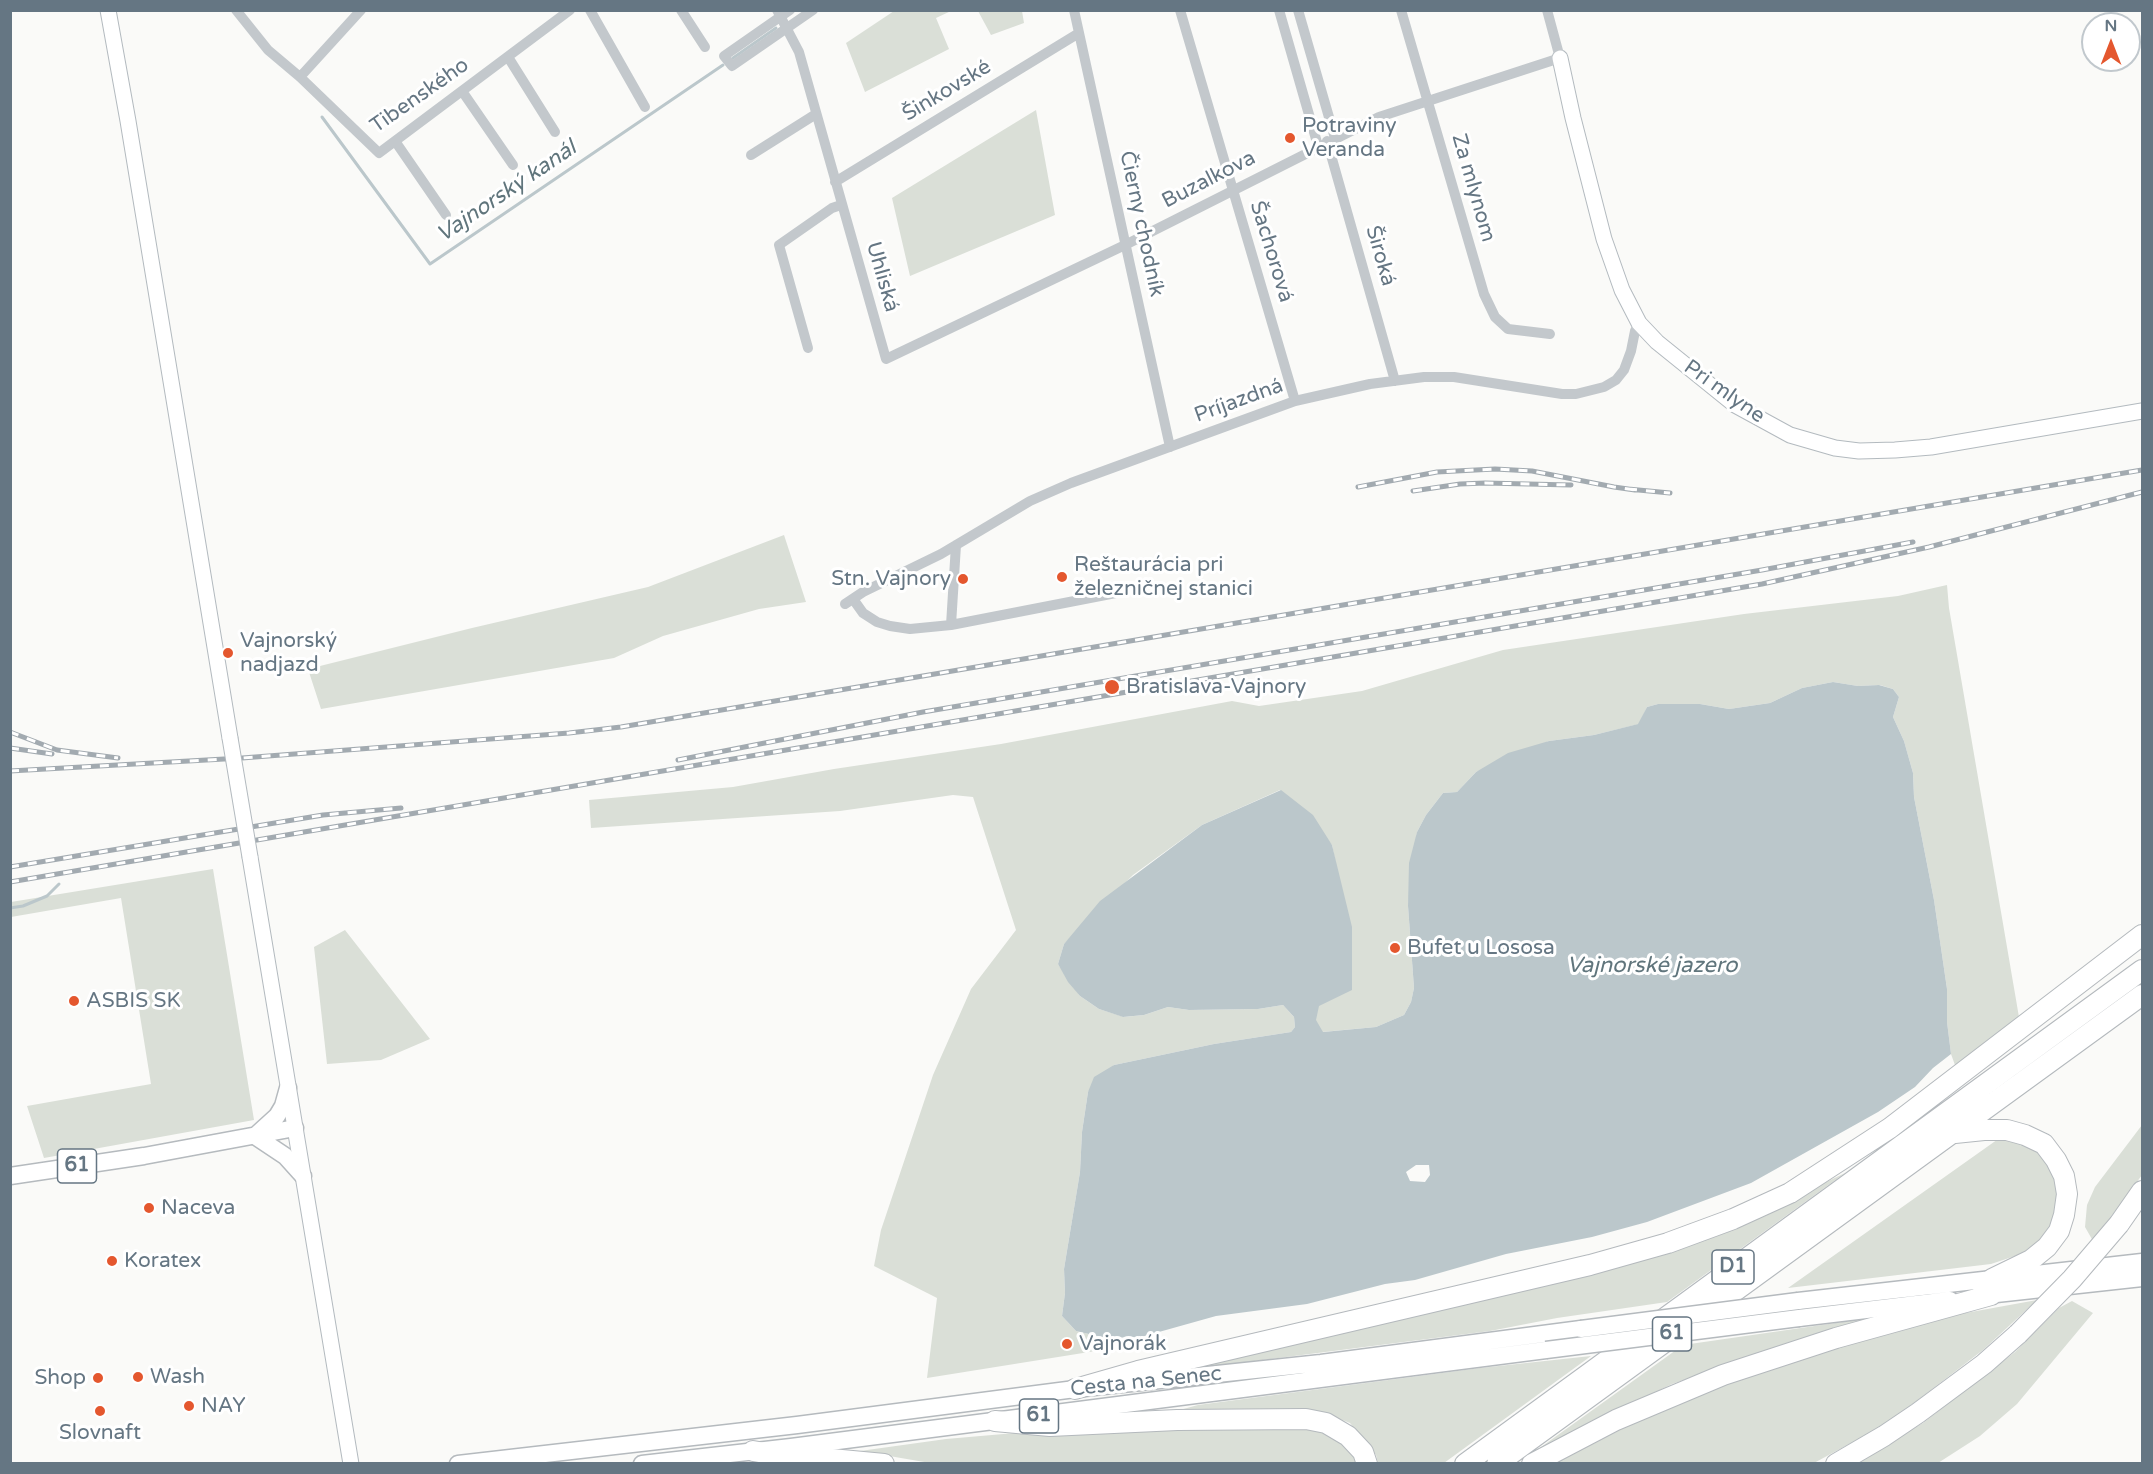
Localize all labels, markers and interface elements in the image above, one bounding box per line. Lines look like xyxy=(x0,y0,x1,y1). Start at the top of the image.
north arrow xyxy=(2081,12,2141,72)
text: N xyxy=(2105,16,2117,36)
street label: Tibenského xyxy=(366,53,474,139)
street label: Šinkovské xyxy=(898,55,996,127)
place label: Potraviny Veranda xyxy=(1302,113,1396,163)
marker: Potraviny Veranda xyxy=(1283,131,1297,145)
street label: Za mlynom xyxy=(1446,131,1500,245)
water label: Vajnorský kanál xyxy=(432,136,582,248)
street label: Buzalkova xyxy=(1158,146,1260,214)
street label: Čierny chodník xyxy=(1113,149,1169,299)
street label: Šachorová xyxy=(1244,198,1298,306)
street label: Široká xyxy=(1359,223,1401,289)
street label: Uhliská xyxy=(860,239,904,315)
street label: Pri mlyne xyxy=(1679,355,1769,429)
street label: Príjazdná xyxy=(1191,373,1287,429)
place label: Reštaurácia pri železničnej stanici xyxy=(1074,552,1253,602)
place label: Stn. Vajnory xyxy=(831,566,951,592)
marker: Reštaurácia pri železničnej stanici xyxy=(1055,570,1069,584)
marker: Stn. Vajnory xyxy=(956,572,970,586)
place label: Vajnorský nadjazd xyxy=(240,628,337,678)
marker: Vajnorský nadjazd xyxy=(221,646,235,660)
place label: Bratislava-Vajnory xyxy=(1126,674,1306,700)
marker: Bratislava-Vajnory xyxy=(1103,678,1121,696)
place label: Bufet u Lososa xyxy=(1407,935,1555,961)
marker: Bufet u Lososa xyxy=(1388,941,1402,955)
water label: Vajnorské jazero xyxy=(1567,953,1737,979)
place label: ASBIS SK xyxy=(86,988,181,1014)
marker: ASBIS SK xyxy=(67,994,81,1008)
road number: 61 xyxy=(58,1149,97,1183)
place label: Naceva xyxy=(161,1195,235,1221)
marker: Naceva xyxy=(142,1201,156,1215)
place label: Koratex xyxy=(124,1248,201,1274)
road number: D1 xyxy=(1712,1250,1754,1284)
marker: Koratex xyxy=(105,1254,119,1268)
road number: 61 xyxy=(1652,1317,1692,1351)
place label: Vajnorák xyxy=(1079,1331,1166,1357)
marker: Vajnorák xyxy=(1060,1337,1074,1351)
street label: Cesta na Senec xyxy=(1069,1362,1223,1402)
place label: Wash xyxy=(150,1364,205,1390)
place label: Shop xyxy=(34,1365,86,1391)
marker: Wash xyxy=(131,1370,145,1384)
marker: Shop xyxy=(91,1371,105,1385)
place label: NAY xyxy=(201,1393,246,1419)
marker: NAY xyxy=(182,1399,196,1413)
road number: 61 xyxy=(1020,1399,1058,1433)
marker: Slovnaft xyxy=(93,1404,107,1418)
place label: Slovnaft xyxy=(59,1420,141,1446)

